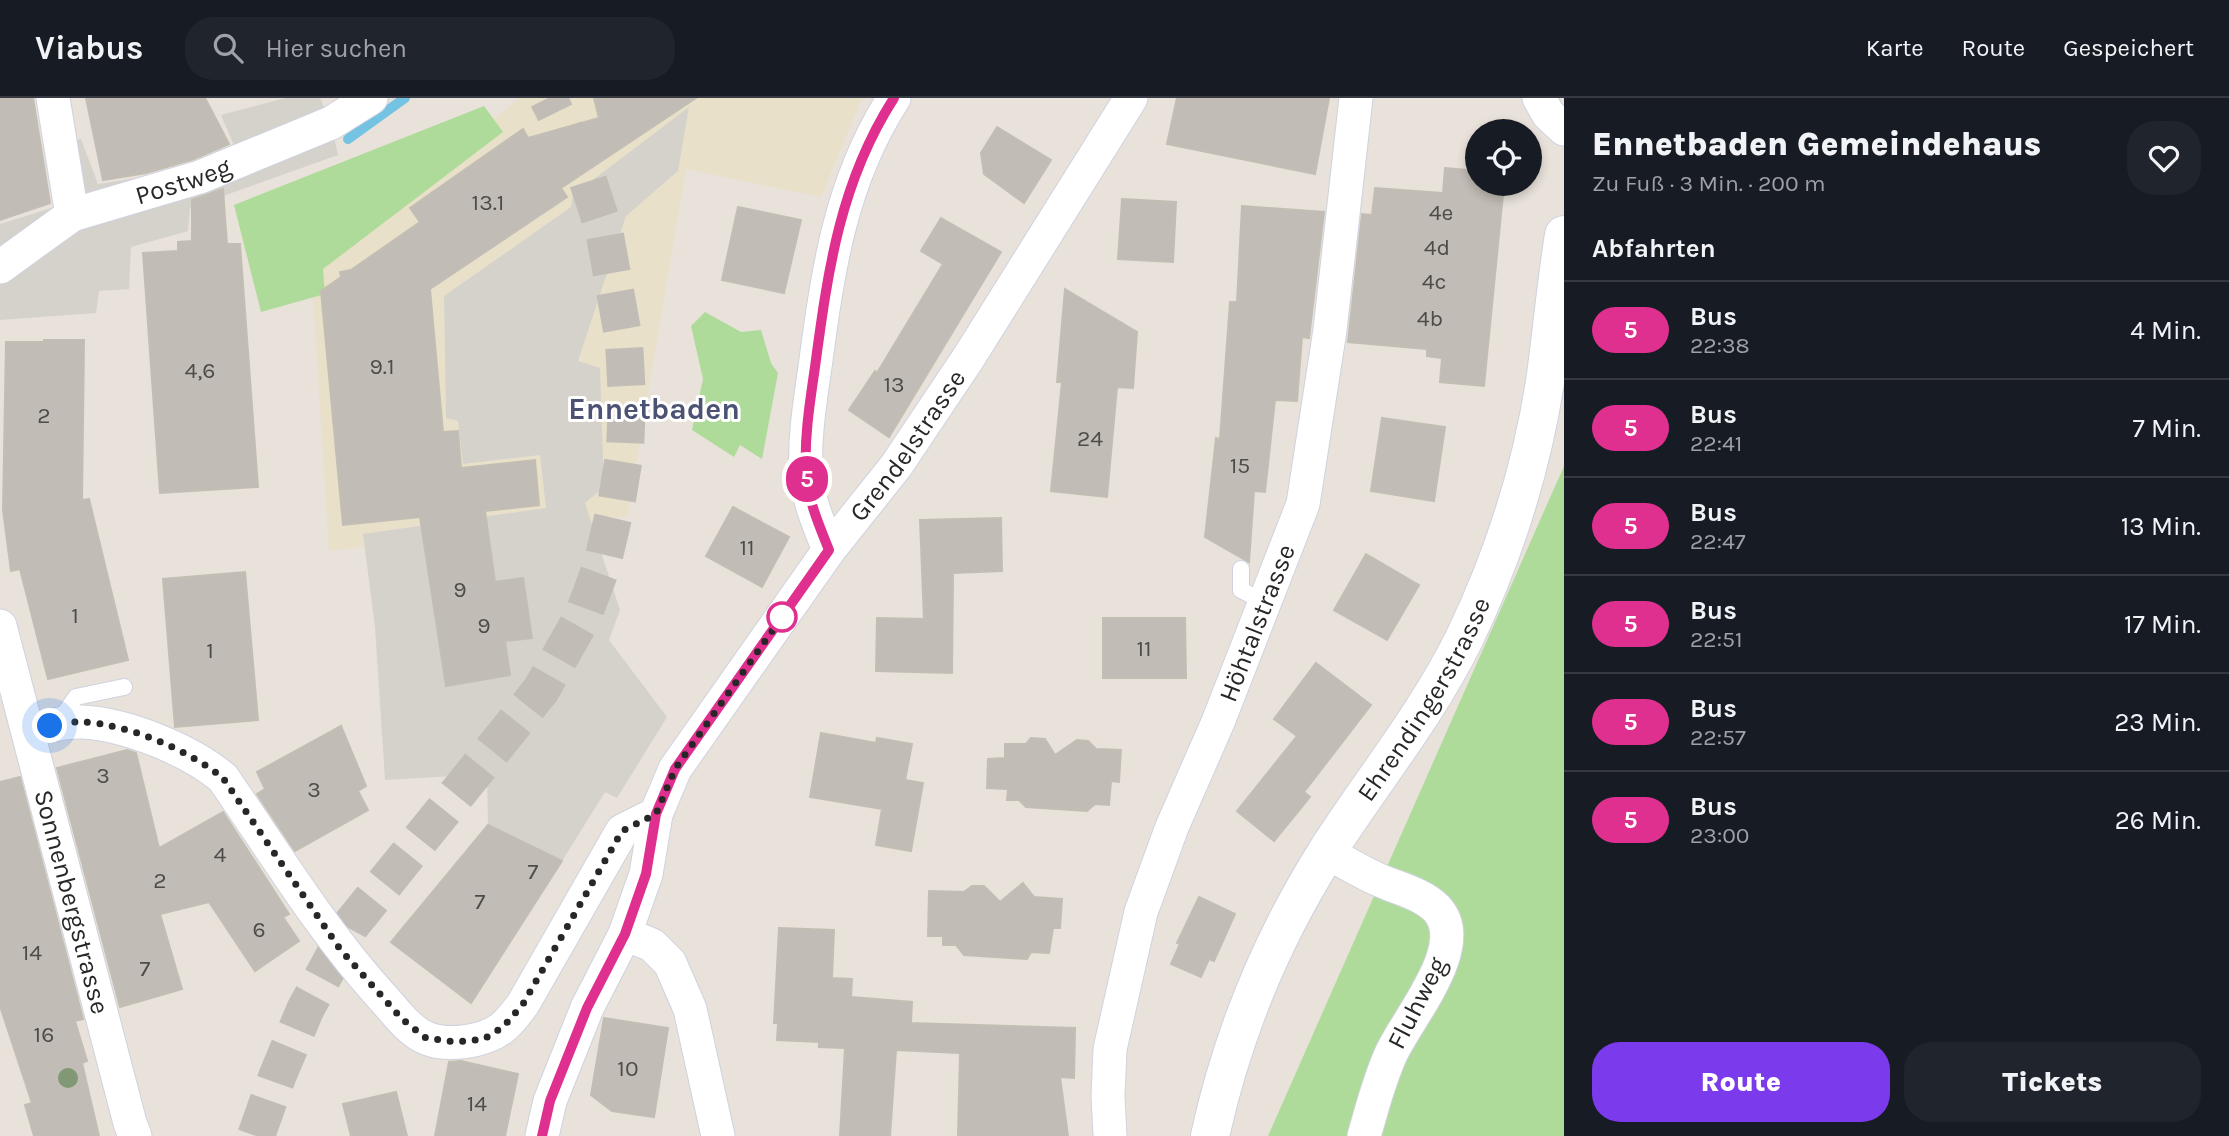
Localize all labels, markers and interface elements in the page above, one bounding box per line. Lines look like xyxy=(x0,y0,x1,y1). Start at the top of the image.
search box xyxy=(185,17,675,80)
text: Viabus xyxy=(35,29,143,67)
icon: search xyxy=(209,29,247,67)
text: Hier suchen xyxy=(265,33,407,64)
text: Karte xyxy=(1866,34,1924,62)
text: Route xyxy=(1962,34,2025,62)
text: Gespeichert xyxy=(2063,34,2194,62)
map controls xyxy=(1465,119,1542,196)
button: locate xyxy=(1465,119,1542,196)
button: heart xyxy=(2127,121,2201,195)
text: Ennetbaden Gemeindehaus xyxy=(1592,125,2041,163)
street label: Postweg xyxy=(132,150,236,211)
text: Zu Fuß · 3 Min. · 200 m xyxy=(1592,170,1826,197)
house number: 13.1 xyxy=(472,189,504,216)
house number: 4e xyxy=(1429,199,1453,226)
text: Abfahrten xyxy=(1592,233,1716,264)
house number: 4d xyxy=(1424,234,1450,261)
house number: 4c xyxy=(1422,268,1446,295)
text: Bus xyxy=(1690,301,1737,332)
house number: 4b xyxy=(1417,305,1443,332)
text: 4 Min. xyxy=(2130,315,2201,346)
text: 5 xyxy=(1624,316,1637,344)
text: 22:38 xyxy=(1690,332,1750,359)
house number: 9.1 xyxy=(369,353,395,380)
house number: 4,6 xyxy=(185,357,215,384)
street label: Grendelstrasse xyxy=(843,364,972,527)
house number: 13 xyxy=(883,371,905,398)
district label: Ennetbaden xyxy=(568,391,740,427)
text: Bus xyxy=(1690,399,1737,430)
house number: 2 xyxy=(37,402,51,429)
text: 7 Min. xyxy=(2133,413,2201,444)
text: 5 xyxy=(1624,414,1637,442)
house number: 24 xyxy=(1077,425,1103,452)
text: 22:41 xyxy=(1690,430,1742,457)
house number: 15 xyxy=(1230,452,1250,479)
line badge: 5 xyxy=(784,456,830,502)
text: 5 xyxy=(800,465,814,493)
text: Bus xyxy=(1690,497,1737,528)
text: 13 Min. xyxy=(2121,511,2201,542)
text: 5 xyxy=(1624,512,1637,540)
text: 22:47 xyxy=(1690,528,1746,555)
house number: 11 xyxy=(739,534,755,561)
street label: Höhtalstrasse xyxy=(1212,540,1301,706)
house number: 9 xyxy=(453,576,467,603)
street label: Ehrendingerstrasse xyxy=(1350,592,1497,807)
text: Bus xyxy=(1690,595,1737,626)
house number: 1 xyxy=(71,602,79,629)
unlabelled marker xyxy=(767,602,797,632)
text: 17 Min. xyxy=(2124,609,2201,640)
text: 5 xyxy=(1624,610,1637,638)
house number: 9 xyxy=(477,612,491,639)
text: 22:51 xyxy=(1690,626,1743,653)
house number: 11 xyxy=(1136,635,1152,662)
house number: 1 xyxy=(206,637,214,664)
text: Bus xyxy=(1690,693,1737,724)
text: 23 Min. xyxy=(2114,707,2201,738)
your location xyxy=(32,708,67,743)
text: 5 xyxy=(1624,708,1637,736)
text: 22:57 xyxy=(1690,724,1746,751)
house number: 3 xyxy=(96,762,110,789)
house number: 3 xyxy=(307,776,321,803)
street label: Sonnenbergstrasse xyxy=(28,786,116,1017)
text: Bus xyxy=(1690,791,1737,822)
text: 26 Min. xyxy=(2115,805,2201,836)
text: 5 xyxy=(1624,806,1637,834)
text: 23:00 xyxy=(1690,822,1750,849)
house number: 4 xyxy=(214,841,227,868)
house number: 7 xyxy=(528,858,539,885)
house number: 2 xyxy=(153,867,167,894)
house number: 7 xyxy=(475,888,486,915)
house number: 6 xyxy=(252,916,266,943)
house number: 14 xyxy=(22,939,42,966)
street label: Fluhweg xyxy=(1381,951,1453,1054)
house number: 7 xyxy=(140,955,151,982)
house number: 16 xyxy=(34,1021,54,1048)
button: Route xyxy=(1592,1042,1890,1122)
button: Tickets xyxy=(1904,1042,2201,1122)
house number: 10 xyxy=(617,1055,639,1082)
house number: 14 xyxy=(467,1090,487,1117)

